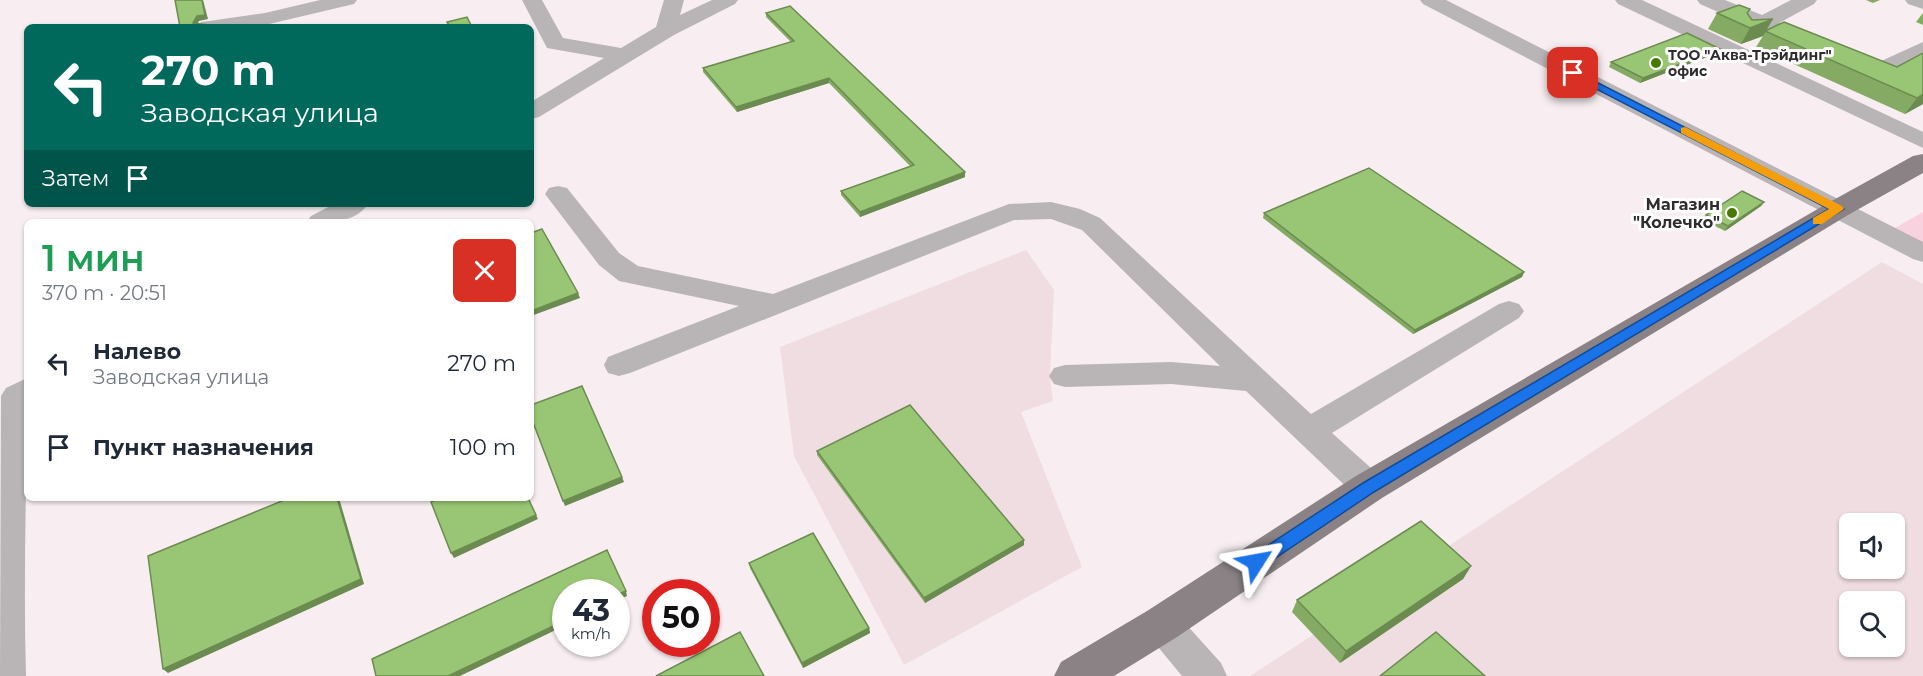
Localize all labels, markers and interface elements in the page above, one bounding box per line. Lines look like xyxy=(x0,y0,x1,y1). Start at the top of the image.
text: 270 m xyxy=(141,44,275,96)
place label: ТОО "Аква-Трэйдинг" офис xyxy=(1668,46,1832,80)
pin xyxy=(1547,47,1598,98)
icon: left xyxy=(42,48,120,126)
icon: arrive xyxy=(1556,56,1589,89)
marker: ТОО "Аква-Трэйдинг" офис xyxy=(1649,56,1663,70)
text: Заводская улица xyxy=(141,96,379,129)
icon: arrive xyxy=(121,162,154,195)
text: Затем xyxy=(42,165,109,192)
place label: Магазин "Колечко" xyxy=(1633,195,1720,232)
marker: Магазин "Колечко" xyxy=(1725,206,1739,220)
text: 1 мин xyxy=(42,236,145,280)
button: close xyxy=(453,239,516,302)
text: 370 m · 20:51 xyxy=(42,281,167,305)
text: Налево xyxy=(93,338,181,365)
icon: left xyxy=(42,347,75,380)
text: 270 m xyxy=(447,350,516,377)
text: Заводская улица xyxy=(93,365,269,389)
icon: arrive xyxy=(42,431,75,464)
text: Пункт назначения xyxy=(93,434,314,461)
text: 100 m xyxy=(450,434,516,461)
map controls xyxy=(1839,513,1905,657)
button: sound xyxy=(1839,513,1905,579)
position arrow xyxy=(1224,530,1288,594)
speed limit sign: 50 xyxy=(642,579,720,657)
button: search xyxy=(1839,591,1905,657)
text: 43 xyxy=(572,592,610,629)
text: km/h xyxy=(571,624,611,643)

